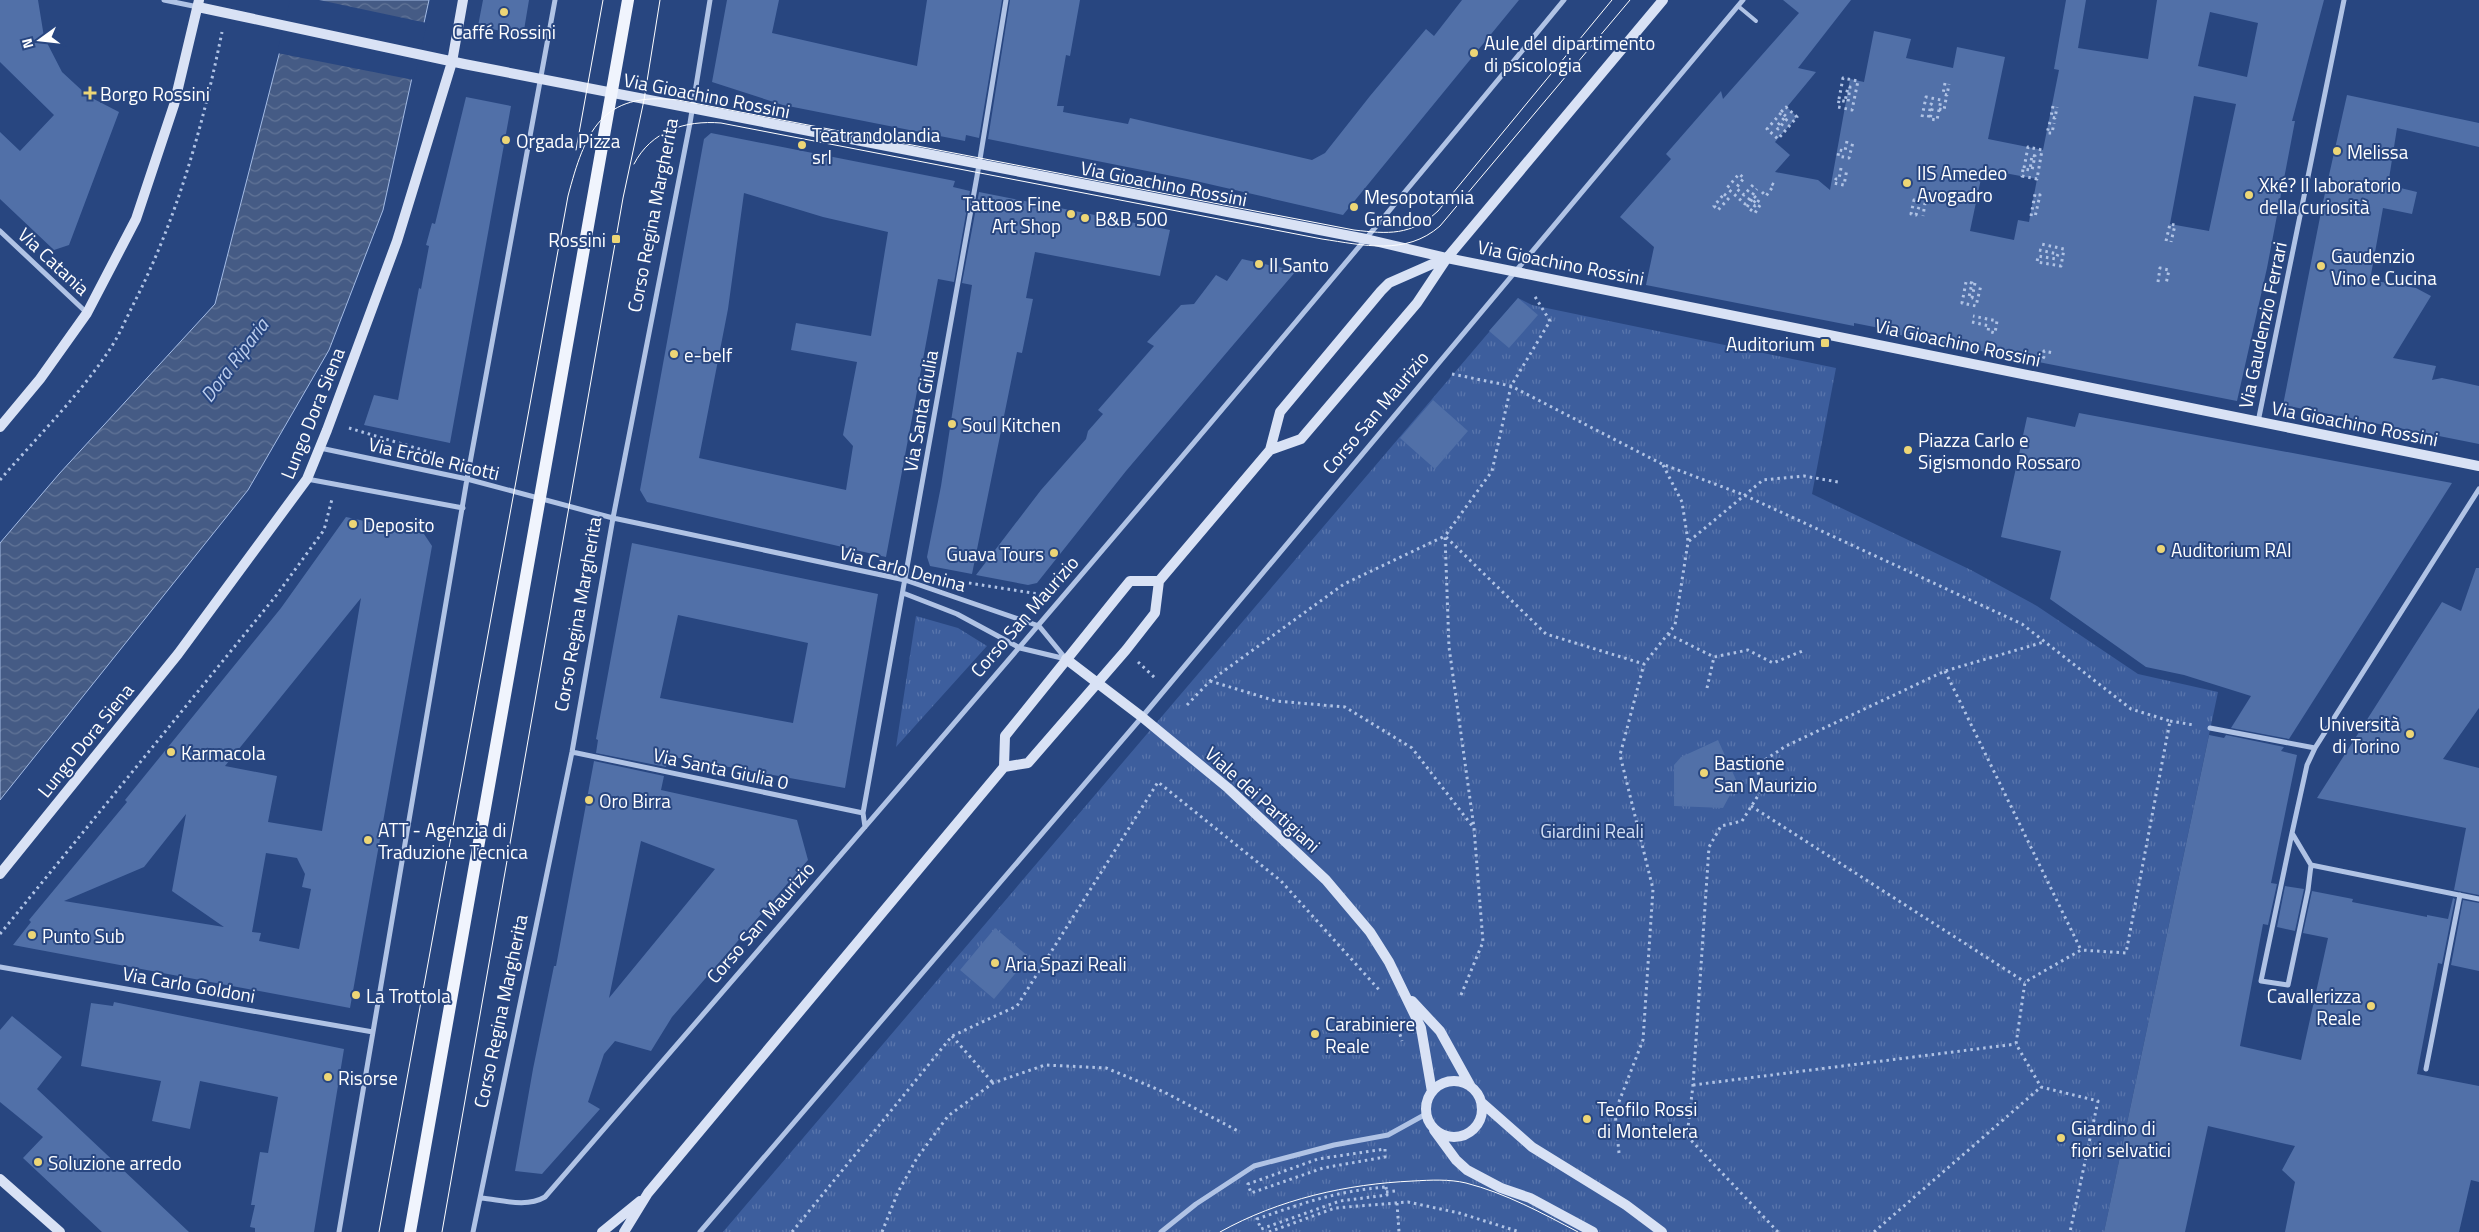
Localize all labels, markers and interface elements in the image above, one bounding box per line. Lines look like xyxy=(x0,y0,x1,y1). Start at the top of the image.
marker: Caffé Rossini xyxy=(498,6,510,18)
north arrow xyxy=(15,15,65,65)
place label: Caffé Rossini xyxy=(452,17,556,46)
place label: Aule del dipartimento di psicologia xyxy=(1484,28,1655,79)
text: N xyxy=(16,36,38,51)
marker: Aule del dipartimento di psicologia xyxy=(1468,47,1480,59)
street label: Via Gioachino Rossini xyxy=(621,65,793,125)
place label: Borgo Rossini xyxy=(100,79,210,108)
marker: Borgo Rossini xyxy=(84,87,96,99)
street label: Corso Regina Margherita xyxy=(619,115,685,315)
place label: Teatrandolandia srl xyxy=(812,120,941,171)
place label: Orgada Pizza xyxy=(516,126,621,155)
marker: Orgada Pizza xyxy=(500,134,512,146)
place label: Melissa xyxy=(2347,137,2409,166)
marker: Teatrandolandia srl xyxy=(796,139,808,151)
marker: Melissa xyxy=(2331,145,2343,157)
street label: Via Gioachino Rossini xyxy=(1078,153,1250,213)
place label: IIS Amedeo Avogadro xyxy=(1917,158,2007,209)
place label: Xké? Il laboratorio della curiosità xyxy=(2259,170,2401,221)
marker: IIS Amedeo Avogadro xyxy=(1901,177,1913,189)
place label: Mesopotamia Grandoo xyxy=(1364,182,1475,233)
place label: Tattoos Fine Art Shop xyxy=(963,189,1061,240)
marker: Xké? Il laboratorio della curiosità xyxy=(2243,189,2255,201)
marker: Mesopotamia Grandoo xyxy=(1348,201,1360,213)
place label: B&B 500 xyxy=(1095,204,1168,233)
marker: Tattoos Fine Art Shop xyxy=(1065,208,1077,220)
marker: B&B 500 xyxy=(1079,212,1091,224)
street label: Via Catania xyxy=(12,220,97,302)
place label: Rossini xyxy=(548,225,606,254)
street label: Via Gioachino Rossini xyxy=(1475,232,1647,292)
marker: Rossini xyxy=(610,233,622,245)
street label: Via Gaudenzio Ferrari xyxy=(2230,239,2294,411)
place label: Gaudenzio Vino e Cucina xyxy=(2331,241,2437,292)
place label: Il Santo xyxy=(1269,250,1329,279)
marker: Il Santo xyxy=(1253,258,1265,270)
marker: Gaudenzio Vino e Cucina xyxy=(2315,260,2327,272)
street label: Via Gioachino Rossini xyxy=(1872,310,2044,374)
water label: Dora Riparia xyxy=(192,311,277,409)
place label: Auditorium xyxy=(1726,329,1815,358)
marker: Auditorium xyxy=(1819,337,1831,349)
place label: e-belf xyxy=(684,340,733,369)
street label: Lungo Dora Siena xyxy=(272,342,352,483)
street label: Corso San Maurizio xyxy=(1315,344,1435,480)
street label: Via Santa Giulia xyxy=(895,347,945,474)
marker: e-belf xyxy=(668,348,680,360)
street label: Via Gioachino Rossini xyxy=(2269,393,2441,453)
place label: Soul Kitchen xyxy=(962,410,1061,439)
marker: Soul Kitchen xyxy=(946,418,958,430)
place label: Piazza Carlo e Sigismondo Rossaro xyxy=(1918,425,2081,476)
street label: Via Ercole Ricotti xyxy=(366,429,502,487)
marker: Piazza Carlo e Sigismondo Rossaro xyxy=(1902,444,1914,456)
place label: Deposito xyxy=(363,510,435,539)
street label: Corso Regina Margherita xyxy=(546,514,608,714)
marker: Deposito xyxy=(347,518,359,530)
place label: Auditorium RAI xyxy=(2171,535,2292,564)
street label: Via Carlo Denina xyxy=(837,537,970,599)
place label: Guava Tours xyxy=(946,539,1044,568)
marker: Auditorium RAI xyxy=(2155,543,2167,555)
marker: Guava Tours xyxy=(1048,547,1060,559)
street label: Corso San Maurizio xyxy=(963,549,1085,683)
street label: Lungo Dora Siena xyxy=(30,676,140,803)
place label: Università di Torino xyxy=(2319,709,2400,760)
marker: Università di Torino xyxy=(2404,728,2416,740)
place label: Karmacola xyxy=(181,738,266,767)
street label: Via Santa Giulia 0 xyxy=(650,739,792,797)
street label: Viale dei Partigiani xyxy=(1199,739,1327,859)
marker: Karmacola xyxy=(165,746,177,758)
place label: Bastione San Maurizio xyxy=(1714,748,1817,799)
marker: Bastione San Maurizio xyxy=(1698,767,1710,779)
place label: Oro Birra xyxy=(599,786,671,815)
marker: Oro Birra xyxy=(583,794,595,806)
place label: ATT - Agenzia di Traduzione Tecnica xyxy=(378,815,528,866)
park label: Giardini Reali xyxy=(1540,816,1644,845)
marker: ATT - Agenzia di Traduzione Tecnica xyxy=(362,834,374,846)
street label: Corso San Maurizio xyxy=(699,855,821,989)
street label: Corso Regina Margherita xyxy=(465,911,535,1110)
place label: Punto Sub xyxy=(42,921,125,950)
marker: Punto Sub xyxy=(26,929,38,941)
place label: Aria Spazi Reali xyxy=(1005,949,1127,978)
marker: Aria Spazi Reali xyxy=(989,957,1001,969)
street label: Via Carlo Goldoni xyxy=(120,958,258,1010)
place label: La Trottola xyxy=(366,981,451,1010)
place label: Cavallerizza Reale xyxy=(2267,981,2361,1032)
marker: La Trottola xyxy=(350,989,362,1001)
marker: Cavallerizza Reale xyxy=(2365,1000,2377,1012)
place label: Carabiniere Reale xyxy=(1325,1009,1415,1060)
marker: Carabiniere Reale xyxy=(1309,1028,1321,1040)
place label: Risorse xyxy=(338,1063,398,1092)
marker: Risorse xyxy=(322,1071,334,1083)
place label: Teofilo Rossi di Montelera xyxy=(1597,1094,1698,1145)
marker: Teofilo Rossi di Montelera xyxy=(1581,1113,1593,1125)
place label: Giardino di fiori selvatici xyxy=(2071,1113,2171,1164)
marker: Giardino di fiori selvatici xyxy=(2055,1132,2067,1144)
place label: Soluzione arredo xyxy=(48,1148,182,1177)
marker: Soluzione arredo xyxy=(32,1156,44,1168)

